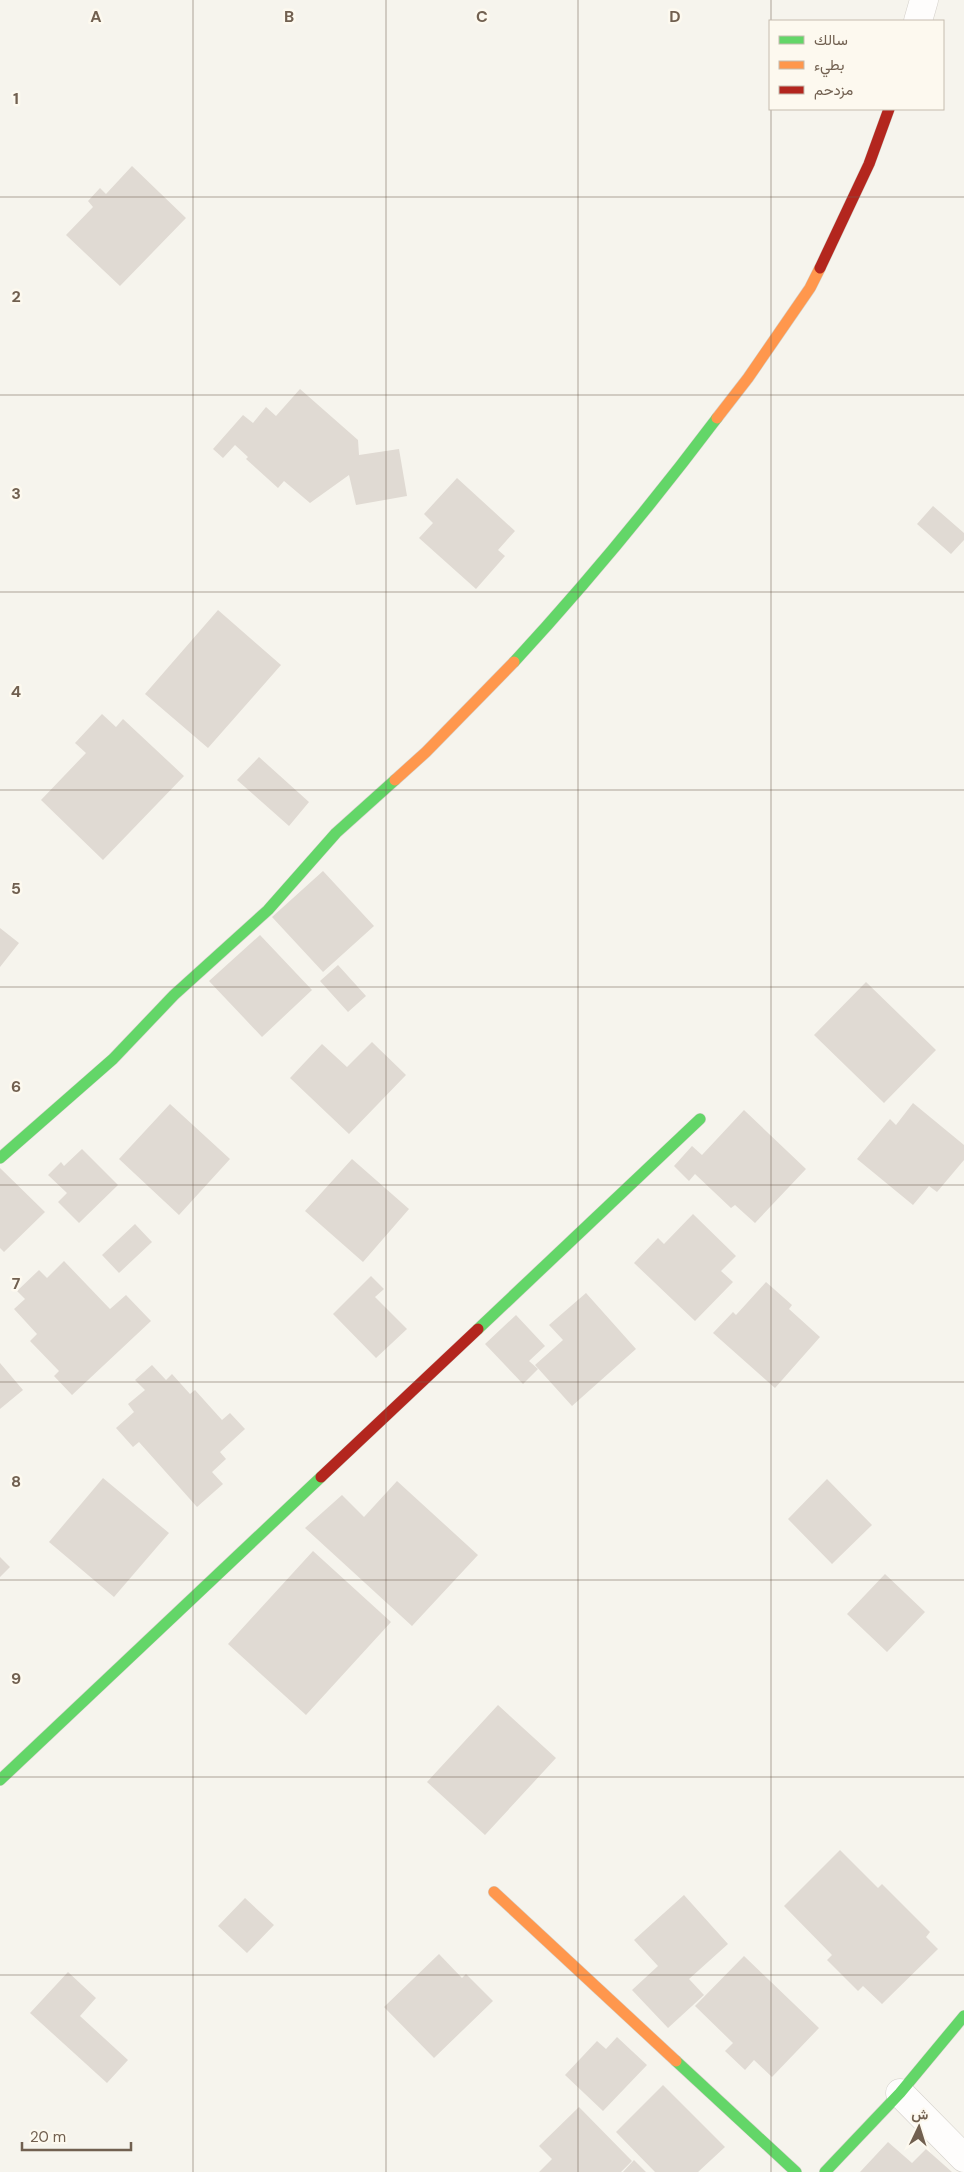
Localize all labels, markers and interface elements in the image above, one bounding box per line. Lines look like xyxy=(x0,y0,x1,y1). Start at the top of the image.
text: A xyxy=(90,6,102,27)
text: B xyxy=(284,6,294,27)
text: C xyxy=(476,6,488,27)
text: D xyxy=(669,6,681,27)
legend xyxy=(769,20,944,110)
text: سالك xyxy=(814,30,848,50)
text: بطيء xyxy=(814,55,844,78)
text: مزدحم xyxy=(814,80,853,100)
text: 1 xyxy=(13,88,19,109)
text: 2 xyxy=(11,286,21,307)
text: 3 xyxy=(11,483,21,504)
text: 4 xyxy=(11,681,21,702)
text: 5 xyxy=(11,878,21,899)
text: 6 xyxy=(11,1076,21,1097)
text: 7 xyxy=(12,1273,21,1294)
text: 8 xyxy=(11,1471,21,1492)
text: 9 xyxy=(11,1668,21,1689)
north arrow xyxy=(894,2102,944,2152)
text: ش xyxy=(911,2104,929,2124)
scale bar xyxy=(22,2120,131,2152)
text: 20 m xyxy=(30,2127,66,2147)

